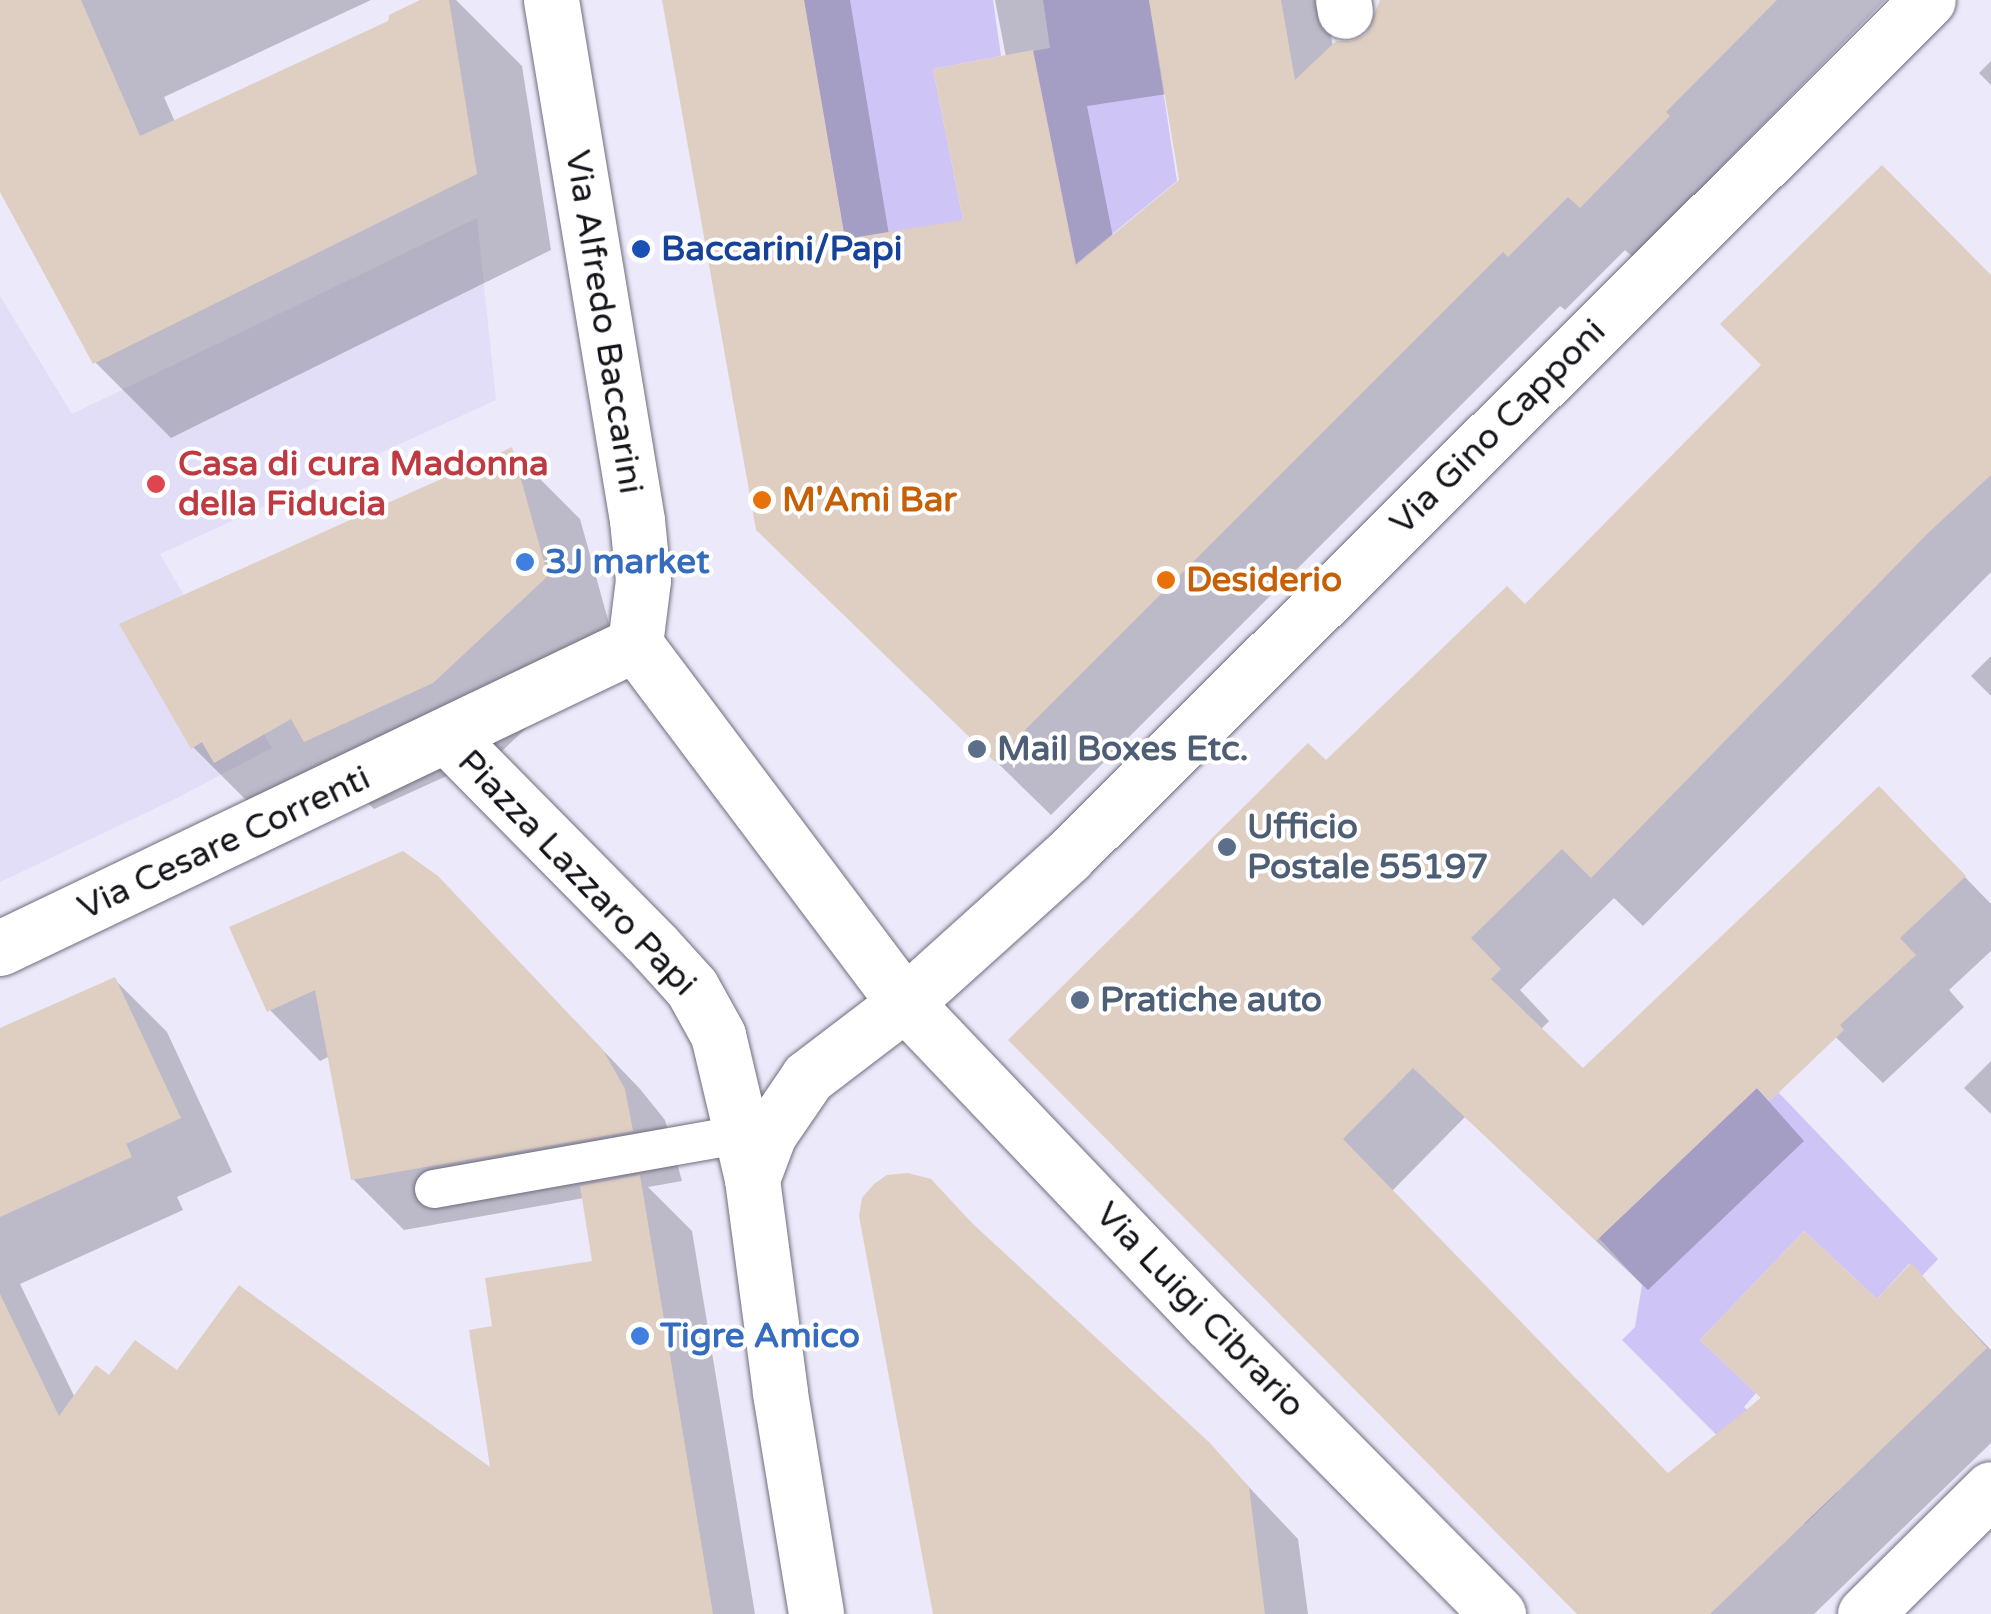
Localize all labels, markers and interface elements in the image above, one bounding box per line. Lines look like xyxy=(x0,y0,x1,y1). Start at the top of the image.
street label: Via Alfredo Baccarini xyxy=(556,147,652,497)
place label: Baccarini/Papi xyxy=(661,228,902,270)
marker: Baccarini/Papi xyxy=(630,238,652,260)
street label: Via Gino Capponi xyxy=(1381,310,1615,544)
place label: Casa di cura Madonna della Fiducia xyxy=(178,443,549,525)
marker: Casa di cura Madonna della Fiducia xyxy=(143,471,169,497)
place label: M'Ami Bar xyxy=(782,479,957,521)
marker: M'Ami Bar xyxy=(751,489,773,511)
place label: 3J market xyxy=(545,541,710,583)
marker: 3J market xyxy=(514,551,536,573)
place label: Desiderio xyxy=(1186,559,1342,601)
marker: Desiderio xyxy=(1155,569,1177,591)
place label: Mail Boxes Etc. xyxy=(997,728,1249,770)
marker: Mail Boxes Etc. xyxy=(966,738,988,760)
street label: Piazza Lazzaro Papi xyxy=(449,741,705,1005)
street label: Via Cesare Correnti xyxy=(71,757,377,929)
place label: Ufficio Postale 55197 xyxy=(1247,806,1489,888)
marker: Ufficio Postale 55197 xyxy=(1216,836,1238,858)
place label: Pratiche auto xyxy=(1100,979,1322,1021)
marker: Pratiche auto xyxy=(1069,989,1091,1011)
street label: Via Luigi Cibrario xyxy=(1087,1194,1313,1426)
place label: Tigre Amico xyxy=(660,1315,860,1357)
marker: Tigre Amico xyxy=(629,1325,651,1347)

